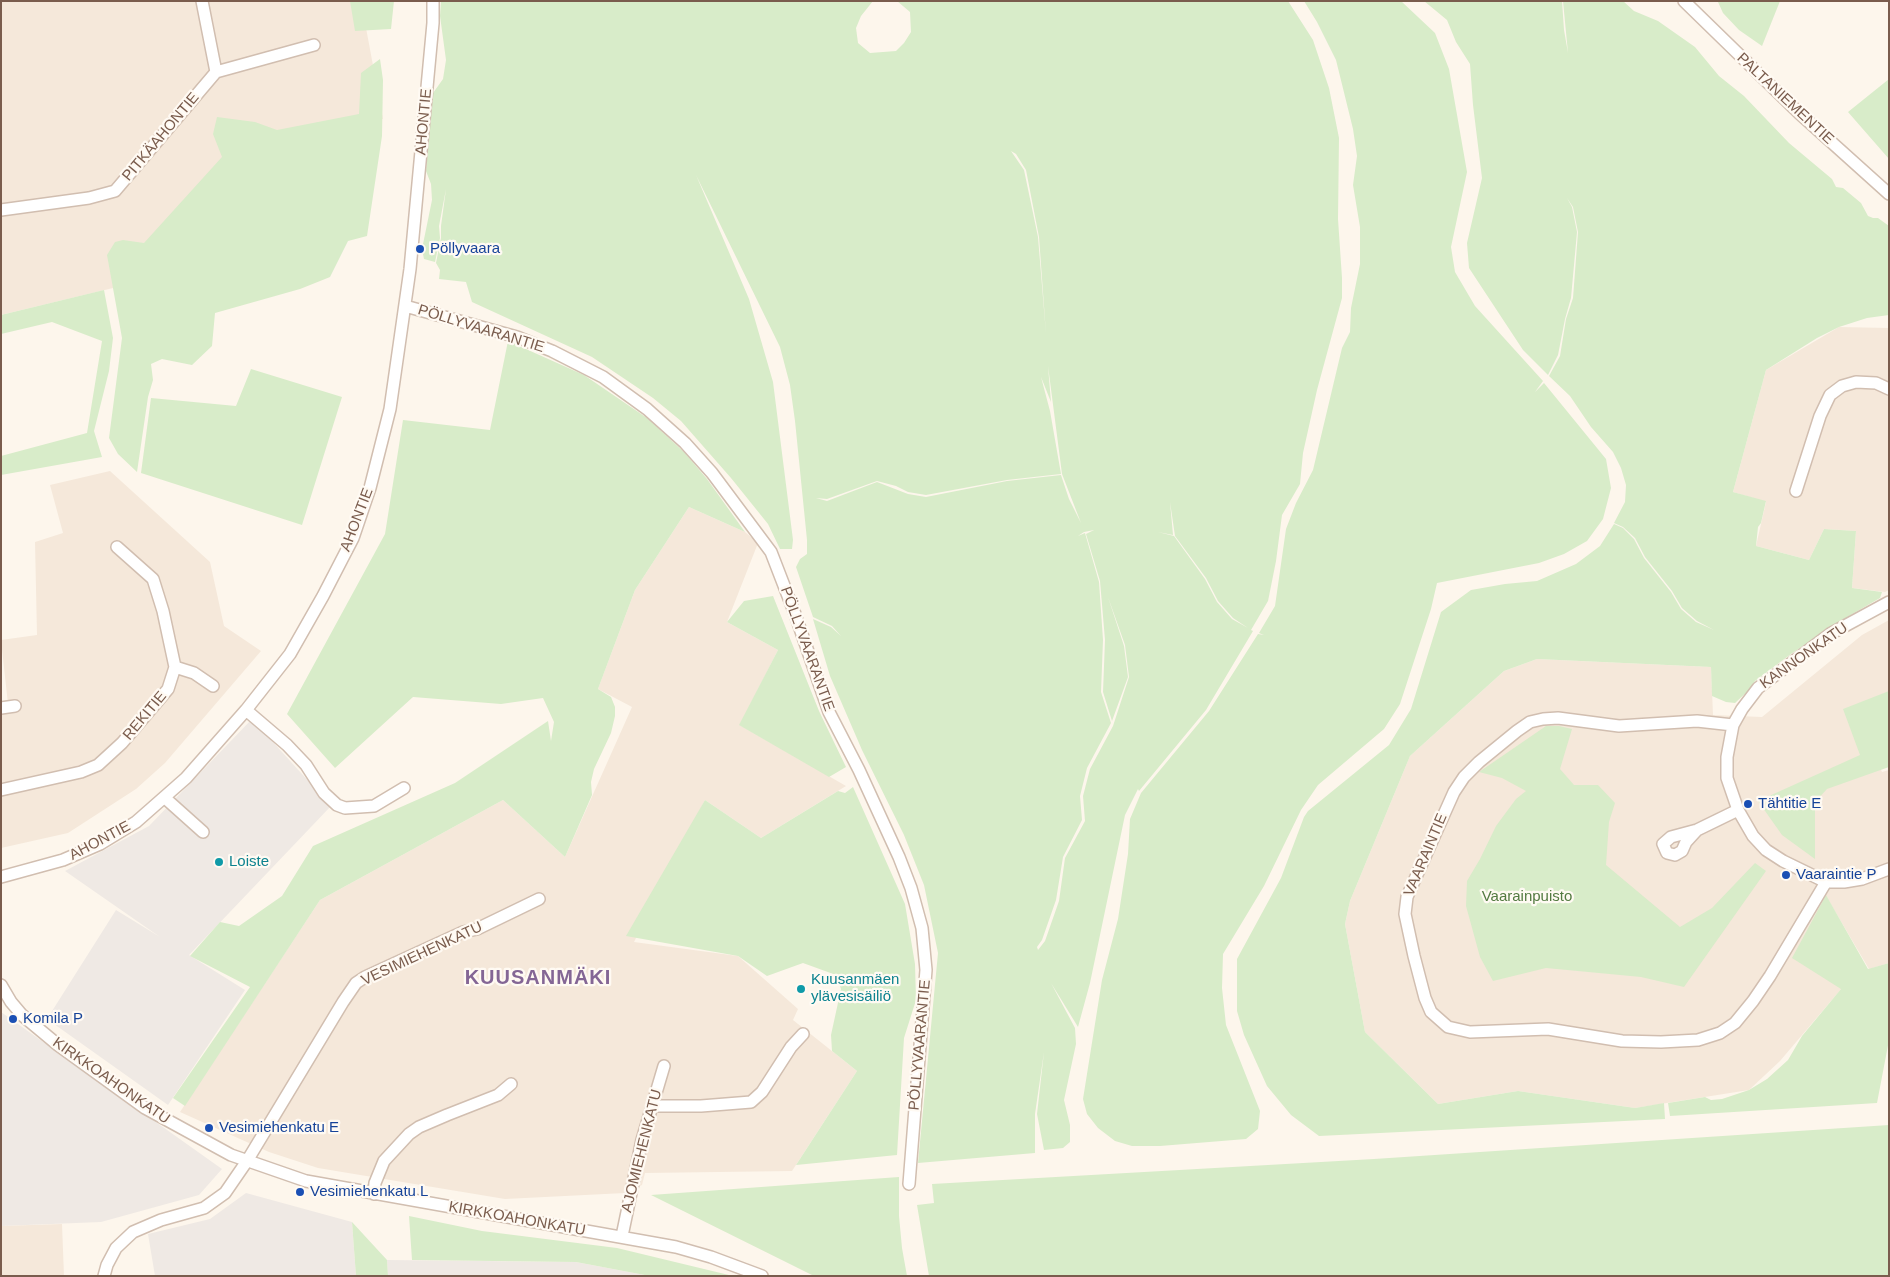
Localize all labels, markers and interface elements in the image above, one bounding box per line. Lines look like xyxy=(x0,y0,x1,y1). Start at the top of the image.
street label: PALTANIEMENTIE xyxy=(1733,50,1837,148)
street label: AHONTIE xyxy=(412,88,436,156)
street label: PITKÄAHONTIE xyxy=(119,89,203,185)
place label: Pöllyvaara xyxy=(430,240,500,258)
marker: Pöllyvaara xyxy=(414,243,426,255)
street label: PÖLLYVAARANTIE xyxy=(416,301,546,357)
street label: AHONTIE xyxy=(337,486,377,554)
street label: PÖLLYVAARANTIE xyxy=(776,584,838,714)
street label: KANNONKATU xyxy=(1757,619,1851,693)
street label: REKITIE xyxy=(119,688,171,744)
place label: Tähtitie E xyxy=(1758,795,1821,813)
marker: Tähtitie E xyxy=(1742,798,1754,810)
street label: VAARAINTIE xyxy=(1401,811,1451,899)
street label: AHONTIE xyxy=(66,817,134,865)
place label: Loiste xyxy=(229,853,269,871)
marker: Loiste xyxy=(213,856,225,868)
place label: Vaaraintie P xyxy=(1796,866,1877,884)
marker: Vaaraintie P xyxy=(1780,869,1792,881)
park label: Vaarainpuisto xyxy=(1482,888,1572,906)
street label: VESIMIEHENKATU xyxy=(359,918,485,990)
district label: KUUSANMÄKI xyxy=(463,966,613,990)
place label: Kuusanmäen ylävesisäiliö xyxy=(811,971,899,1006)
street label: PÖLLYVAARANTIE xyxy=(905,979,935,1111)
marker: Kuusanmäen ylävesisäiliö xyxy=(795,983,807,995)
place label: Komila P xyxy=(23,1010,83,1028)
marker: Komila P xyxy=(7,1013,19,1025)
street label: KIRKKOAHONKATU xyxy=(49,1034,173,1128)
street label: AJOMIEHENKATU xyxy=(618,1087,666,1215)
place label: Vesimiehenkatu E xyxy=(219,1119,339,1137)
marker: Vesimiehenkatu E xyxy=(203,1122,215,1134)
place label: Vesimiehenkatu L xyxy=(310,1183,428,1201)
marker: Vesimiehenkatu L xyxy=(294,1186,306,1198)
street label: KIRKKOAHONKATU xyxy=(447,1198,587,1240)

